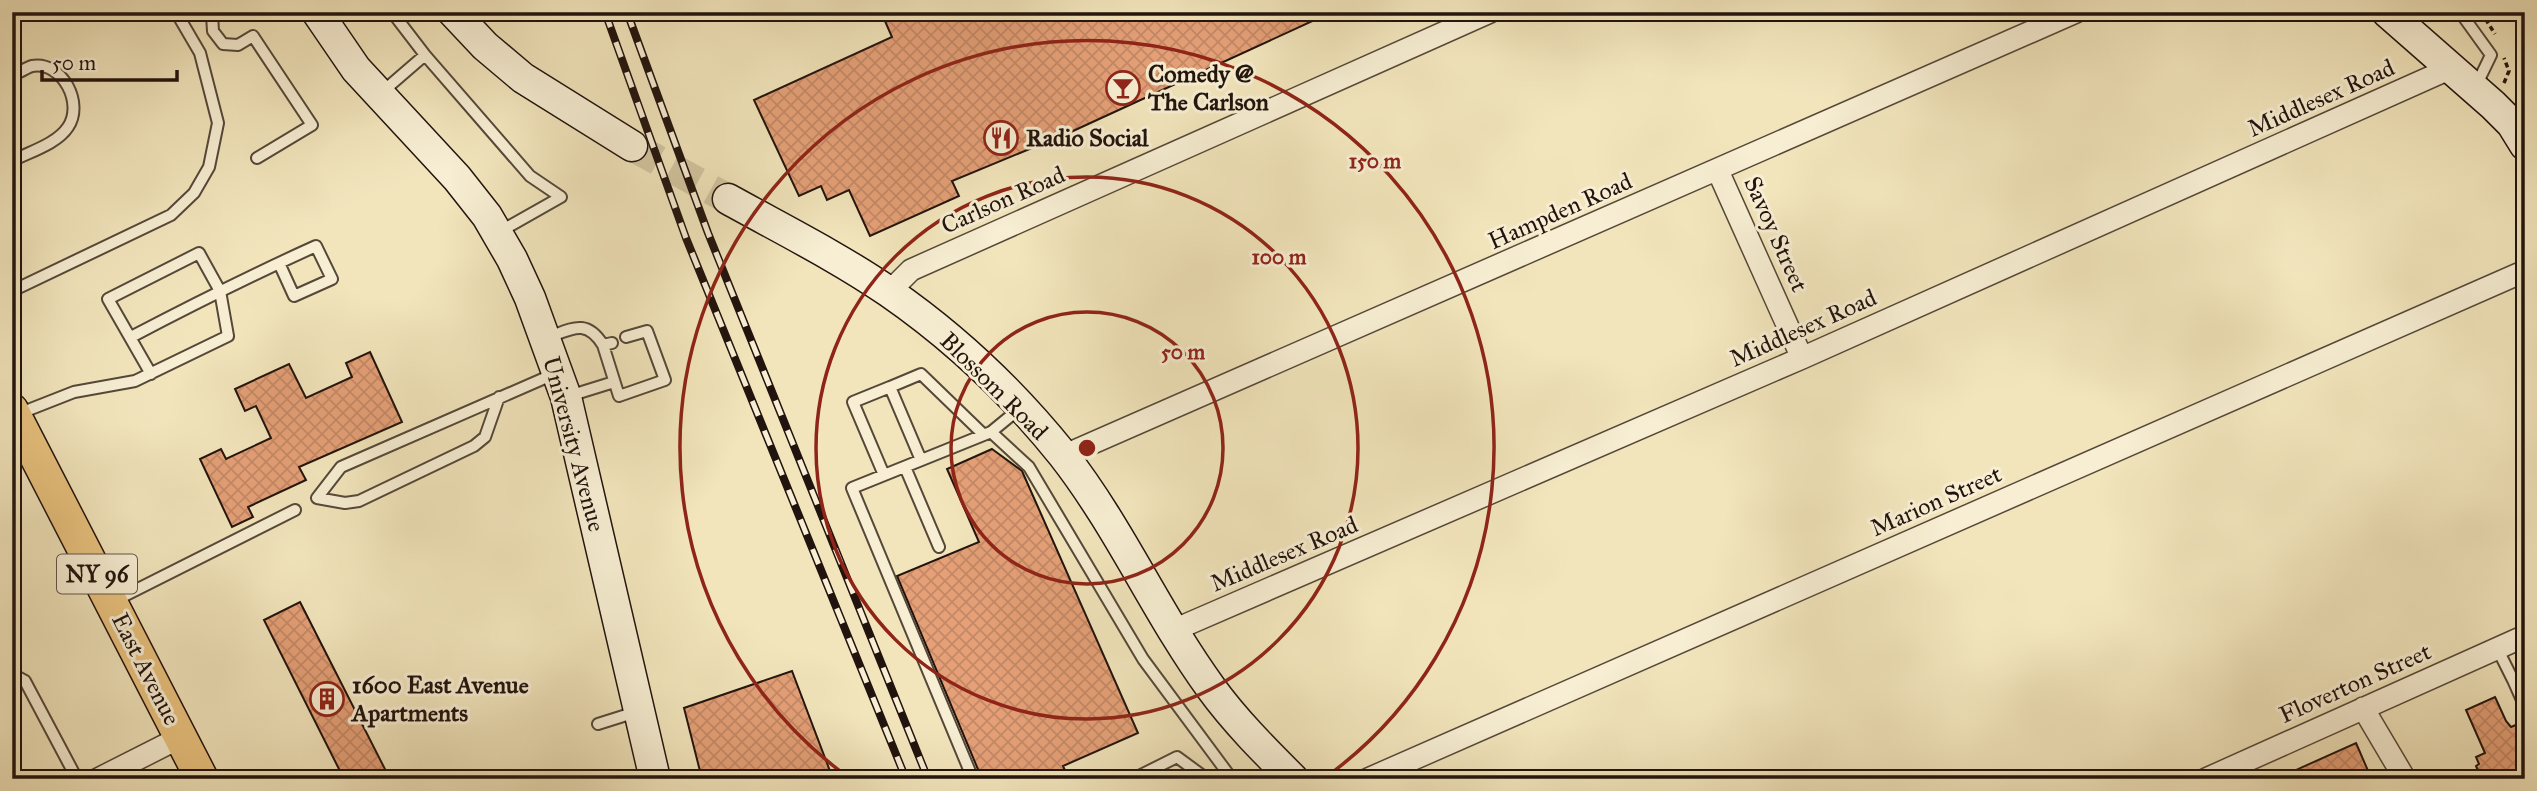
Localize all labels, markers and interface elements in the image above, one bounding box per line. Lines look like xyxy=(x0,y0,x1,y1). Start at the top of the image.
scale bar xyxy=(42,38,177,82)
text: 50 m xyxy=(52,50,97,76)
street label: Middlesex Road xyxy=(2243,52,2399,144)
place label: Comedy @ The Carlson xyxy=(1147,59,1269,117)
bar icon: Comedy @ The Carlson xyxy=(1104,69,1142,107)
restaurant icon: Radio Social xyxy=(982,119,1020,157)
place label: Radio Social xyxy=(1026,123,1149,153)
text: 150 m xyxy=(1349,148,1401,174)
street label: Carlson Road xyxy=(937,159,1069,241)
street label: Hampden Road xyxy=(1483,166,1637,256)
street label: Savoy Street xyxy=(1737,172,1815,297)
text: 100 m xyxy=(1252,244,1307,270)
street label: Middlesex Road xyxy=(1725,282,1881,374)
street label: Blossom Road xyxy=(934,326,1054,446)
text: 50 m xyxy=(1161,339,1205,365)
street label: University Avenue xyxy=(536,353,612,535)
centre of rings xyxy=(1075,436,1099,460)
street label: Marion Street xyxy=(1866,459,2007,543)
street label: Middlesex Road xyxy=(1206,509,1362,599)
road number: NY 96 xyxy=(57,554,137,594)
street label: East Avenue xyxy=(105,608,187,730)
street label: Floverton Street xyxy=(2274,636,2436,730)
place label: 1600 East Avenue Apartments xyxy=(350,670,529,728)
building icon: 1600 East Avenue Apartments xyxy=(308,680,346,718)

